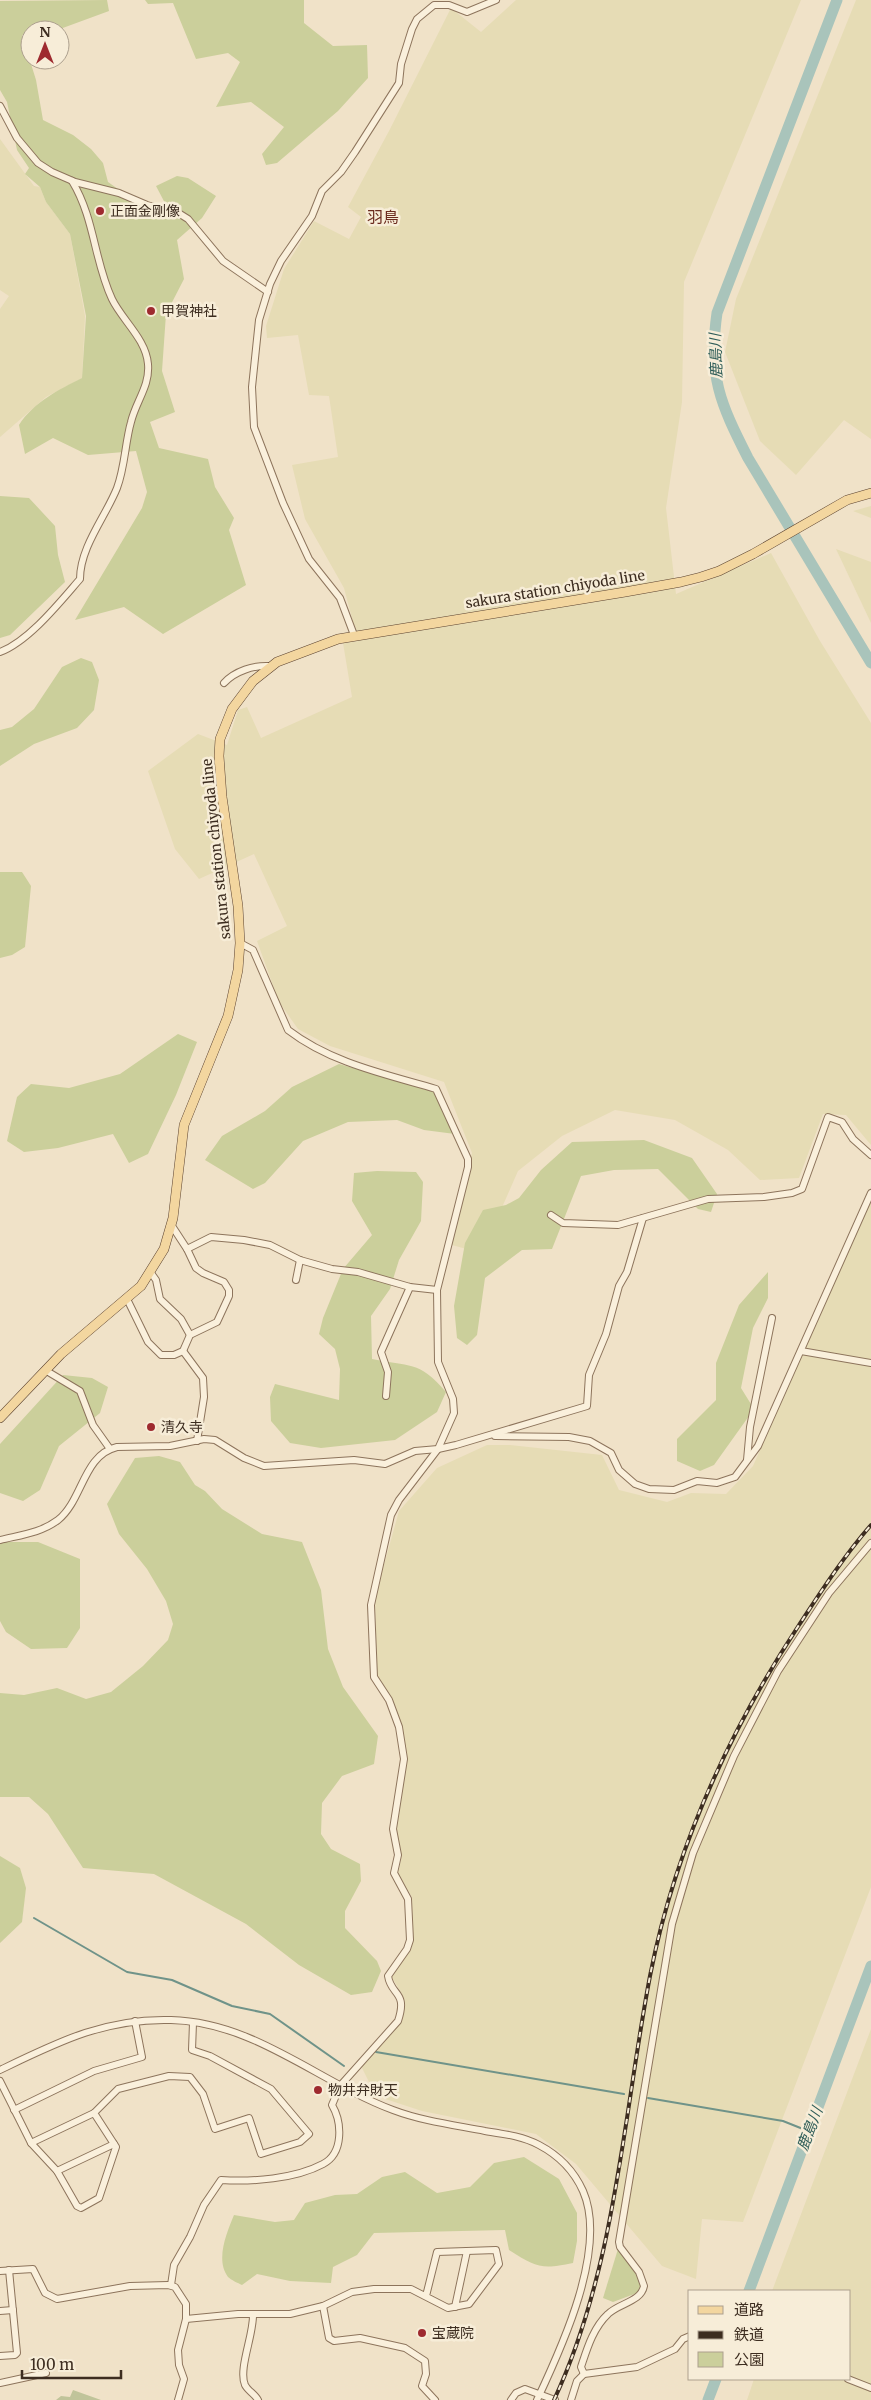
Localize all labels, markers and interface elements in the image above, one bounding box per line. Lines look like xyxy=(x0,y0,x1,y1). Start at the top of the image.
north arrow xyxy=(20,20,70,70)
text: N xyxy=(39,23,51,41)
place label: 正面金剛像 xyxy=(110,202,180,220)
marker: 正面金剛像 xyxy=(94,205,106,217)
district label: 羽鳥 xyxy=(367,207,399,227)
place label: 甲賀神社 xyxy=(161,302,217,320)
marker: 甲賀神社 xyxy=(145,305,157,317)
water label: 鹿島川 xyxy=(705,331,726,379)
street label: sakura station chiyoda line xyxy=(464,566,646,612)
street label: sakura station chiyoda line xyxy=(198,758,234,940)
place label: 清久寺 xyxy=(161,1418,203,1436)
marker: 清久寺 xyxy=(145,1421,157,1433)
place label: 物井弁財天 xyxy=(328,2081,398,2099)
marker: 物井弁財天 xyxy=(312,2084,324,2096)
water label: 鹿島川 xyxy=(793,2103,827,2153)
legend xyxy=(688,2290,851,2380)
text: 道路 xyxy=(734,2300,764,2319)
place label: 宝蔵院 xyxy=(432,2324,474,2342)
text: 鉄道 xyxy=(734,2325,764,2344)
marker: 宝蔵院 xyxy=(416,2327,428,2339)
scale bar xyxy=(22,2348,121,2380)
text: 公園 xyxy=(734,2350,764,2369)
text: 100 m xyxy=(30,2355,74,2374)

